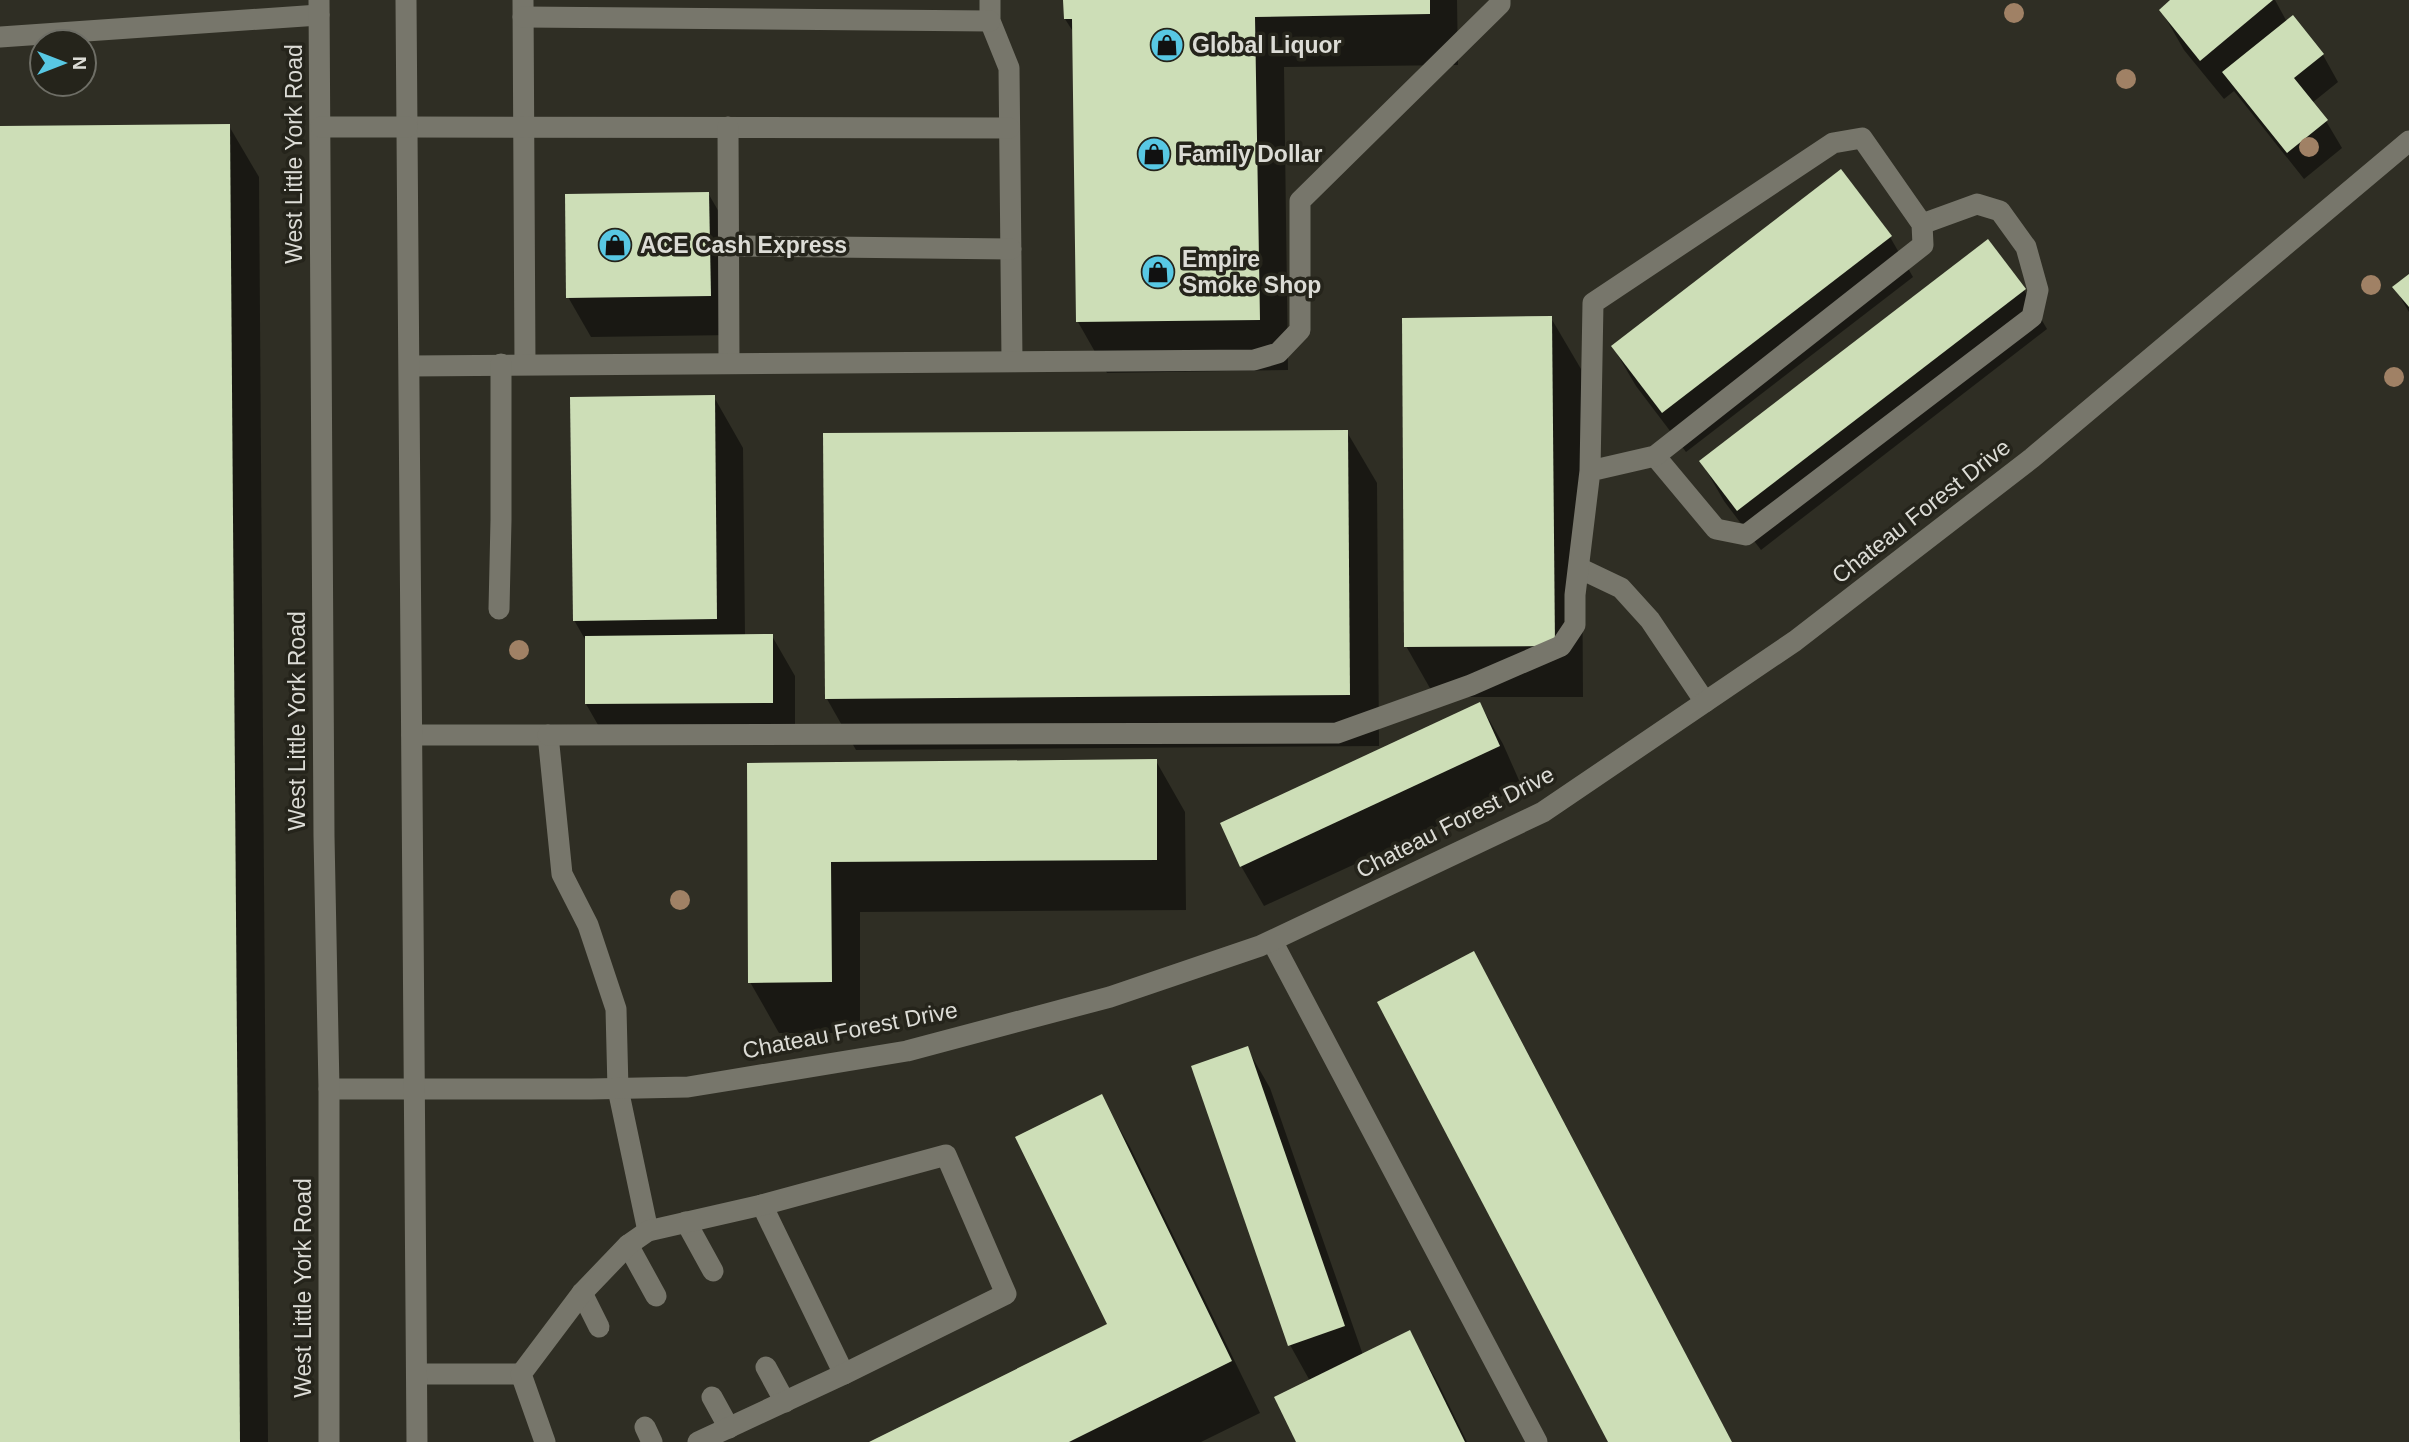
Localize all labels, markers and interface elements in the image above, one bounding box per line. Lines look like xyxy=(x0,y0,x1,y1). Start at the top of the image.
shop icon: Global Liquor xyxy=(1148,26,1186,64)
north arrow xyxy=(28,28,98,98)
place label: Global Liquor xyxy=(1192,32,1342,58)
street label: West Little York Road xyxy=(281,44,307,264)
text: N xyxy=(69,56,90,70)
shop icon: Family Dollar xyxy=(1135,135,1173,173)
place label: Family Dollar xyxy=(1178,141,1322,167)
shop icon: ACE Cash Express xyxy=(596,226,634,264)
place label: ACE Cash Express xyxy=(640,232,847,258)
place label: Empire Smoke Shop xyxy=(1182,246,1321,298)
shop icon: Empire Smoke Shop xyxy=(1139,253,1177,291)
street label: Chateau Forest Drive xyxy=(1827,433,2015,589)
street label: West Little York Road xyxy=(284,611,310,831)
street label: Chateau Forest Drive xyxy=(1352,761,1558,883)
street label: Chateau Forest Drive xyxy=(740,996,960,1064)
street label: West Little York Road xyxy=(290,1178,316,1398)

